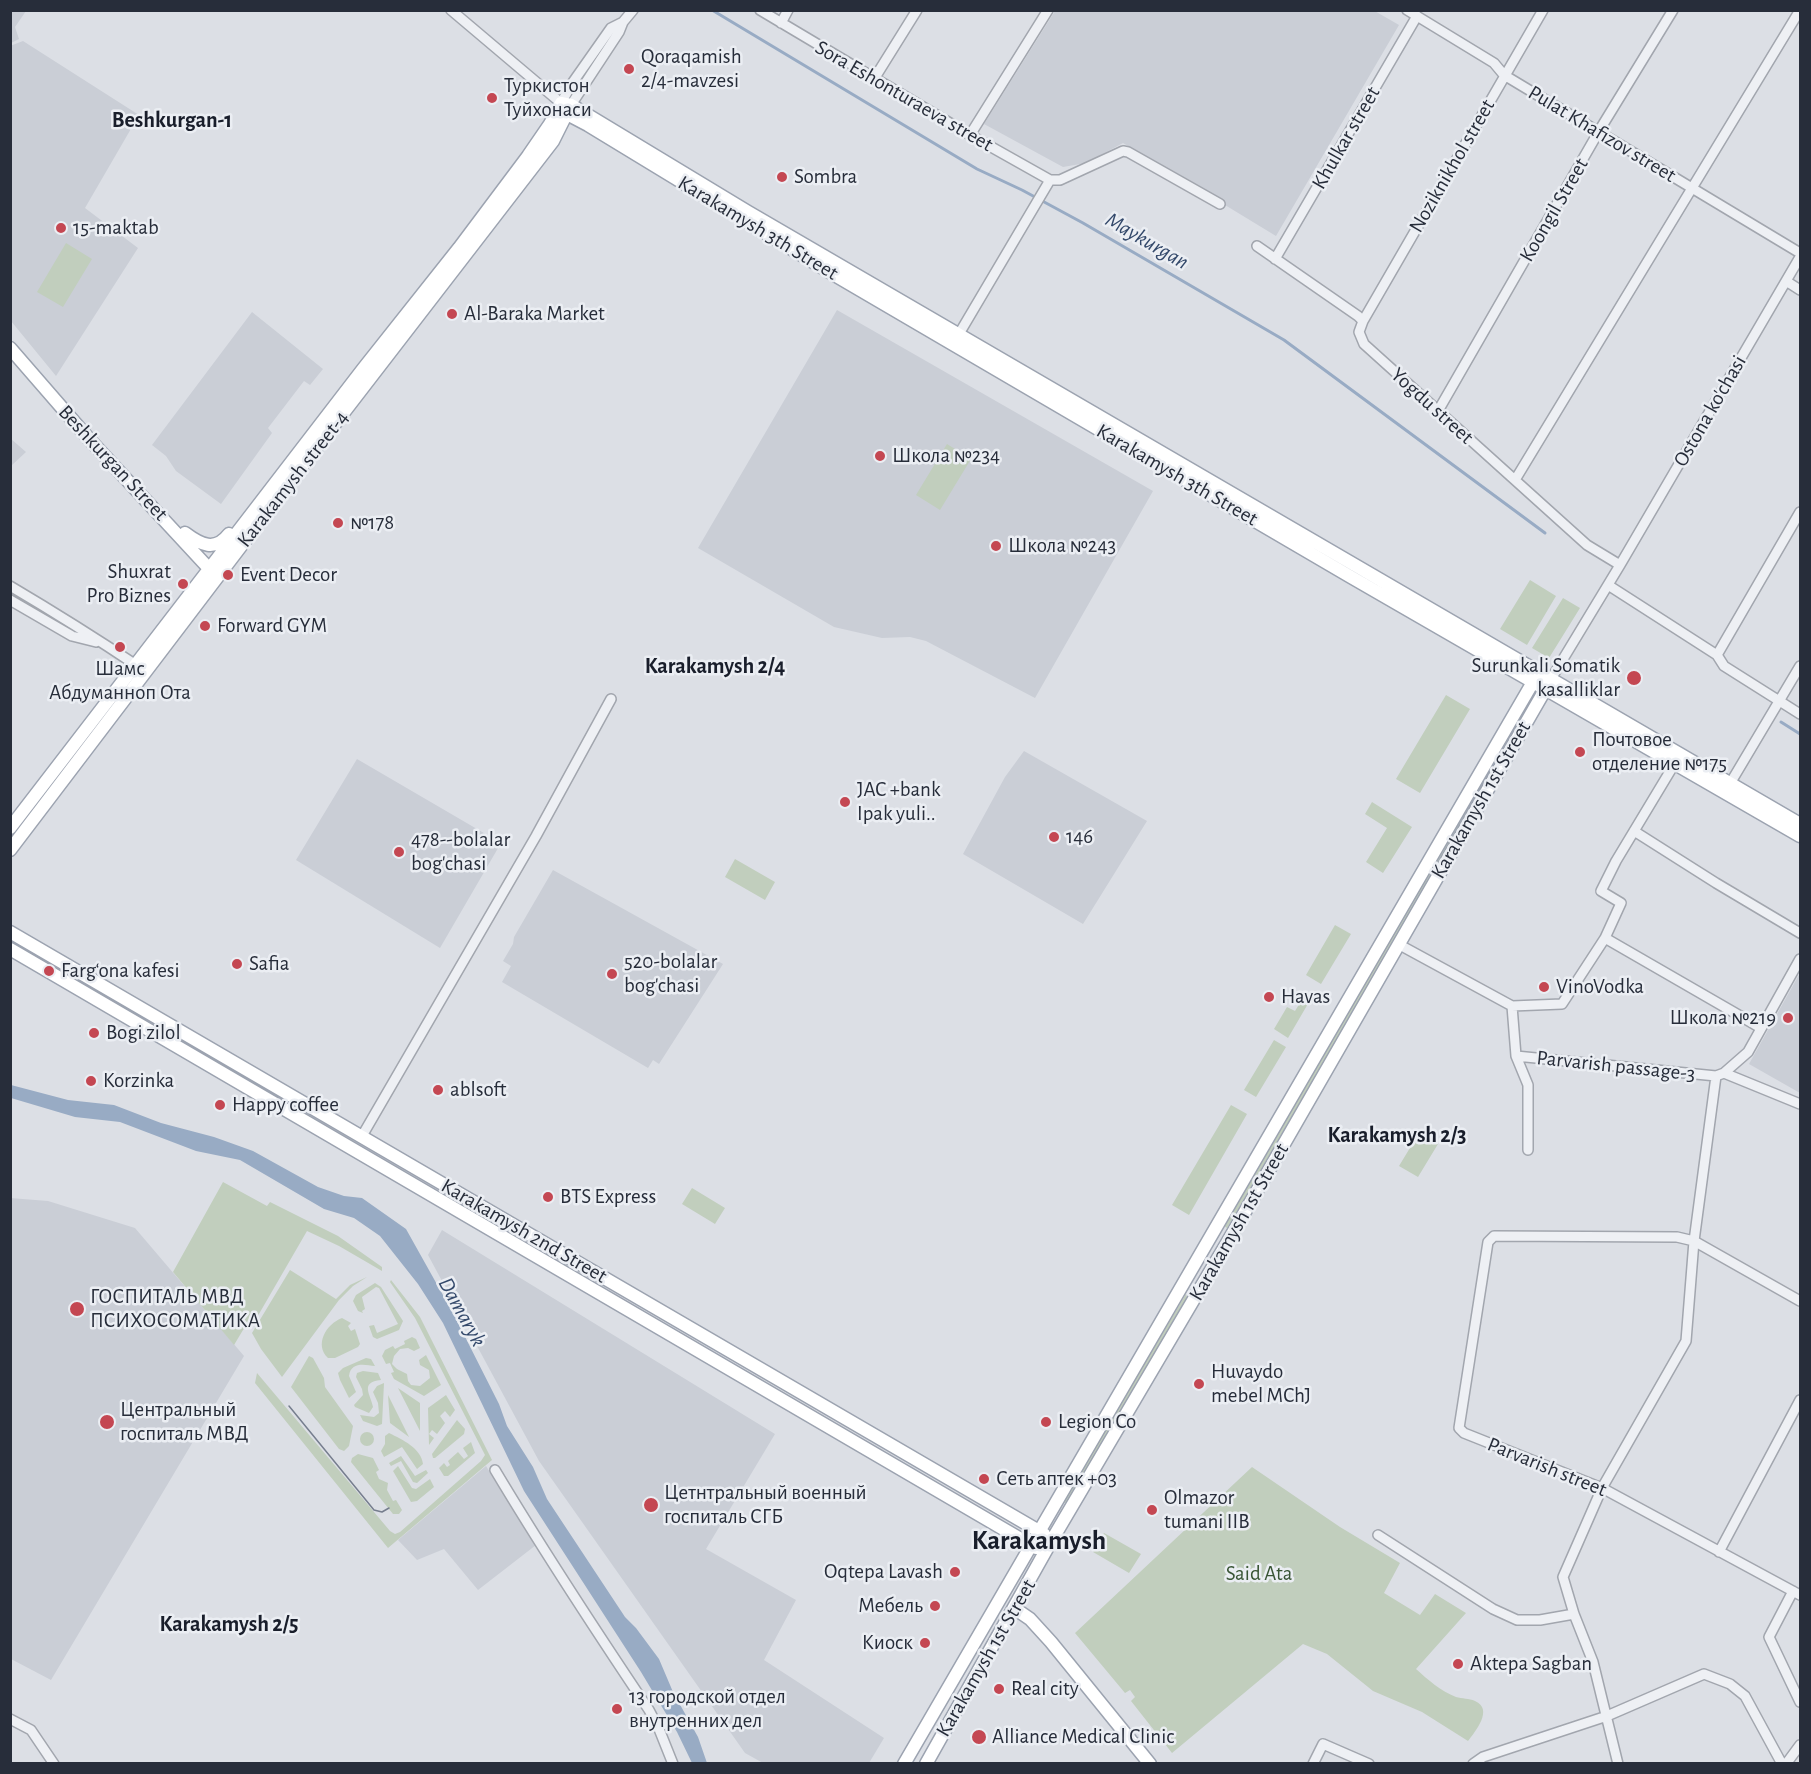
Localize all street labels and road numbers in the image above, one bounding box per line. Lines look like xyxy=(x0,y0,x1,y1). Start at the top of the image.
street label: Sora Eshonturaeva street xyxy=(811,35,997,157)
street label: Pulat Khafizov street xyxy=(1524,80,1680,188)
street label: Khulkar street xyxy=(1306,82,1386,194)
street label: Noziknikhol street xyxy=(1404,95,1500,237)
street label: Koongil Street xyxy=(1514,154,1594,266)
street label: Karakamysh 3th Street xyxy=(673,170,843,286)
street label: Ostona ko'chasi xyxy=(1668,351,1752,471)
street label: Yogdu street xyxy=(1385,362,1479,450)
street label: Beshkurgan Street xyxy=(53,400,173,526)
street label: Karakamysh street-4 xyxy=(232,406,354,552)
street label: Karakamysh 3th Street xyxy=(1092,418,1262,532)
street label: Karakamysh 1st Street xyxy=(1426,717,1536,883)
street label: Parvarish passage-3 xyxy=(1535,1045,1697,1087)
street label: Karakamysh 1st Street xyxy=(1184,1139,1294,1305)
street label: Karakamysh 2nd Street xyxy=(437,1173,611,1289)
street label: Parvarish street xyxy=(1484,1432,1610,1502)
street label: Karakamysh 1st Street xyxy=(931,1575,1041,1741)

